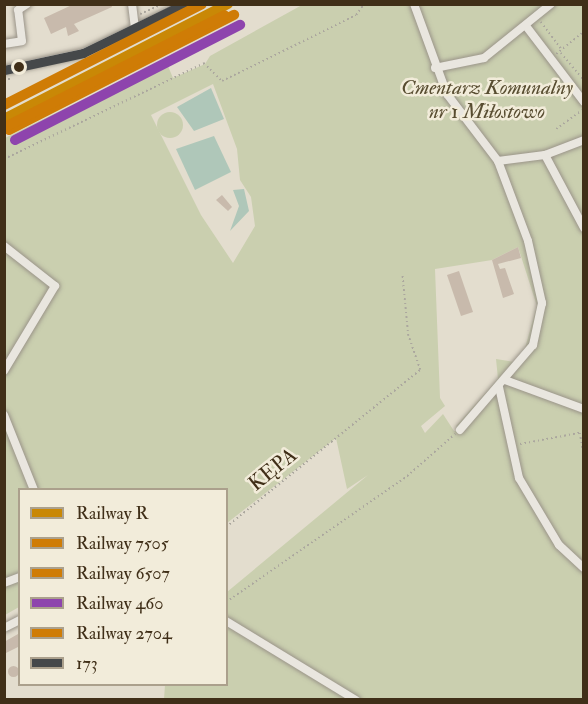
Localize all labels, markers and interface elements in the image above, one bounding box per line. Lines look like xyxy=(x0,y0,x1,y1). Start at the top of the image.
unlabelled marker xyxy=(13,61,25,73)
park label: Cmentarz Komunalny nr 1 Miłostowo xyxy=(401,75,573,125)
street label: KĘPA xyxy=(244,443,302,497)
legend xyxy=(18,488,228,686)
text: Railway R xyxy=(76,502,148,525)
text: Railway 7505 xyxy=(76,532,169,555)
text: Railway 6507 xyxy=(76,562,170,585)
text: Railway 460 xyxy=(76,592,164,615)
text: Railway 2704 xyxy=(76,622,172,645)
text: 173 xyxy=(76,652,98,675)

